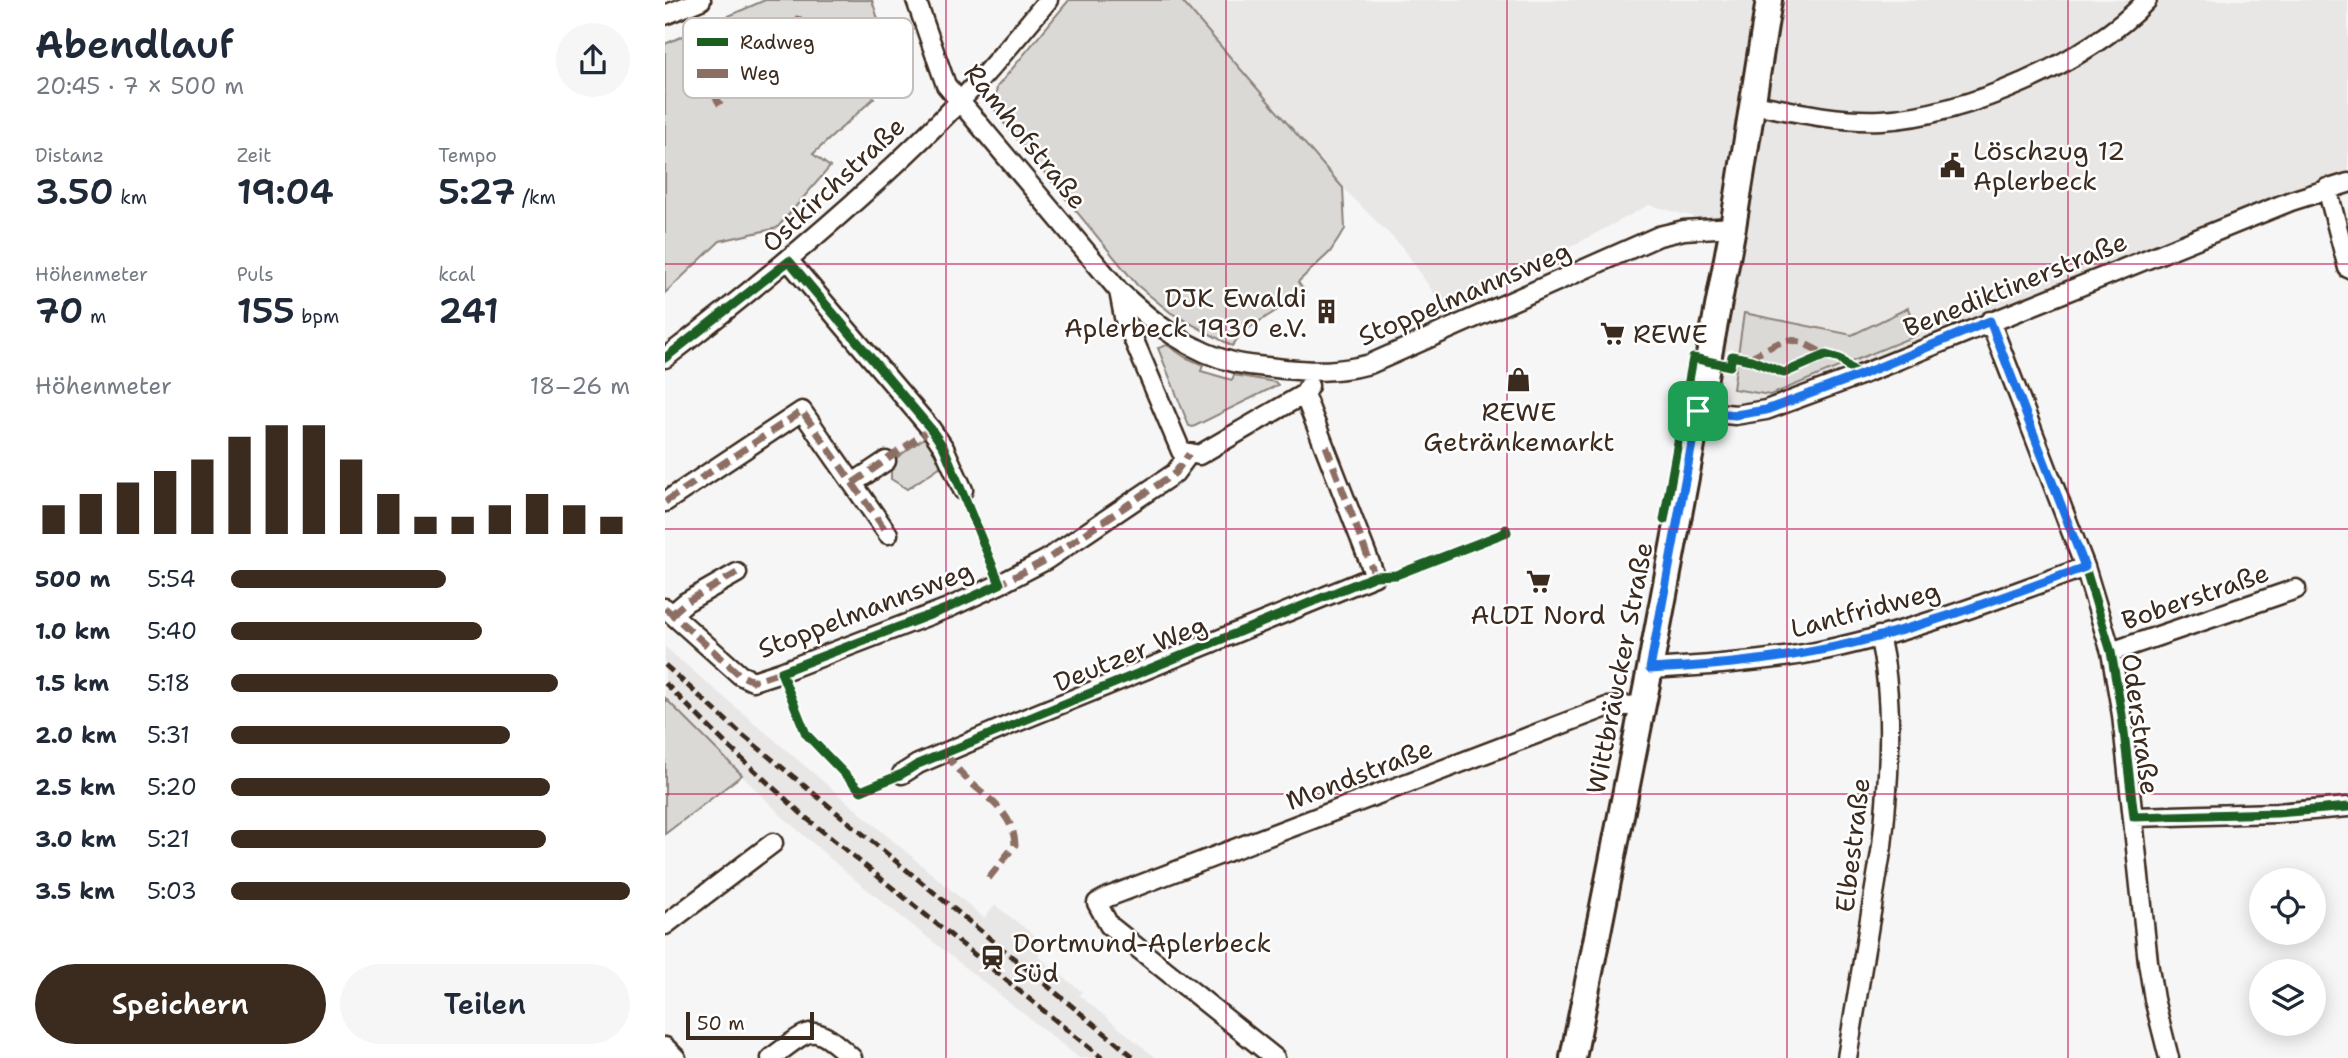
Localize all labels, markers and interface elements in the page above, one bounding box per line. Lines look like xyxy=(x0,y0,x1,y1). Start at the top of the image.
legend xyxy=(683,18,913,98)
text: Abendlauf xyxy=(35,19,234,70)
button: share xyxy=(556,23,630,97)
text: Radweg xyxy=(740,30,815,55)
street label: Ramhofstraße xyxy=(956,56,1096,216)
text: Weg xyxy=(740,61,780,86)
text: 20:45 · 7 × 500 m xyxy=(35,71,244,101)
street label: Ostkirchstraße xyxy=(754,108,912,260)
place label: Löschzug 12 Aplerbeck xyxy=(1973,133,2125,198)
text: Distanz xyxy=(35,143,104,168)
text: Zeit xyxy=(237,143,272,168)
text: Tempo xyxy=(438,143,497,168)
public building icon: Löschzug 12 Aplerbeck xyxy=(1939,151,1967,179)
text: 3.50 xyxy=(35,168,114,215)
text: 19:04 xyxy=(237,168,334,215)
text: 5:27 xyxy=(438,168,516,215)
text: km xyxy=(114,185,147,210)
text: /km xyxy=(516,185,556,210)
street label: Benediktinerstraße xyxy=(1898,223,2132,345)
street label: Stoppelmannsweg xyxy=(1353,232,1575,354)
text: Höhenmeter xyxy=(35,262,148,287)
text: Puls xyxy=(237,262,274,287)
text: kcal xyxy=(438,262,475,287)
place label: DJK Ewaldi Aplerbeck 1930 e.V. xyxy=(1064,280,1307,345)
text: 70 xyxy=(35,287,84,334)
text: 155 xyxy=(237,287,295,334)
text: 241 xyxy=(438,287,499,334)
building icon: DJK Ewaldi Aplerbeck 1930 e.V. xyxy=(1313,298,1341,326)
text: m xyxy=(84,304,106,329)
text: bpm xyxy=(295,304,339,329)
place label: REWE xyxy=(1633,316,1708,351)
supermarket icon: REWE xyxy=(1599,319,1627,347)
shop icon: REWE Getränkemarkt xyxy=(1505,365,1533,393)
text: Höhenmeter xyxy=(35,371,172,401)
text: 18–26 m xyxy=(530,371,630,401)
pin xyxy=(1668,381,1728,441)
icon: arrive xyxy=(1679,392,1717,430)
place label: REWE Getränkemarkt xyxy=(1423,394,1615,459)
street label: Wittbräucker Straße xyxy=(1577,539,1661,797)
street label: Stoppelmannsweg xyxy=(753,552,977,666)
street label: Boberstraße xyxy=(2117,554,2273,638)
text: 500 m xyxy=(35,564,110,594)
text: 5:54 xyxy=(147,564,196,594)
supermarket icon: ALDI Nord xyxy=(1524,568,1552,596)
street label: Lantfridweg xyxy=(1786,572,1944,646)
place label: ALDI Nord xyxy=(1470,597,1606,632)
street label: Deutzer Weg xyxy=(1048,606,1212,700)
text: 1.0 km xyxy=(35,616,110,646)
text: 5:40 xyxy=(147,616,197,646)
street label: Oderstraße xyxy=(2114,651,2168,797)
text: 1.5 km xyxy=(35,668,109,698)
text: 5:18 xyxy=(147,668,190,698)
text: 2.0 km xyxy=(35,720,117,750)
text: 5:31 xyxy=(147,720,190,750)
street label: Mondstraße xyxy=(1281,730,1437,818)
text: 2.5 km xyxy=(35,772,116,802)
text: 5:20 xyxy=(147,772,197,802)
street label: Elbestraße xyxy=(1826,776,1878,914)
text: 3.0 km xyxy=(35,824,116,854)
text: 5:21 xyxy=(147,824,190,854)
map controls xyxy=(2249,868,2326,1036)
button: locate xyxy=(2249,868,2326,945)
text: 3.5 km xyxy=(35,876,115,906)
text: 5:03 xyxy=(147,876,197,906)
place label: Dortmund-Aplerbeck Süd xyxy=(1013,925,1272,990)
station icon: Dortmund-Aplerbeck Süd xyxy=(979,943,1007,971)
button: layers xyxy=(2249,959,2326,1036)
button: Speichern xyxy=(35,964,326,1044)
button: Teilen xyxy=(340,964,630,1044)
scale bar xyxy=(686,1009,814,1041)
text: 50 m xyxy=(697,1011,745,1036)

